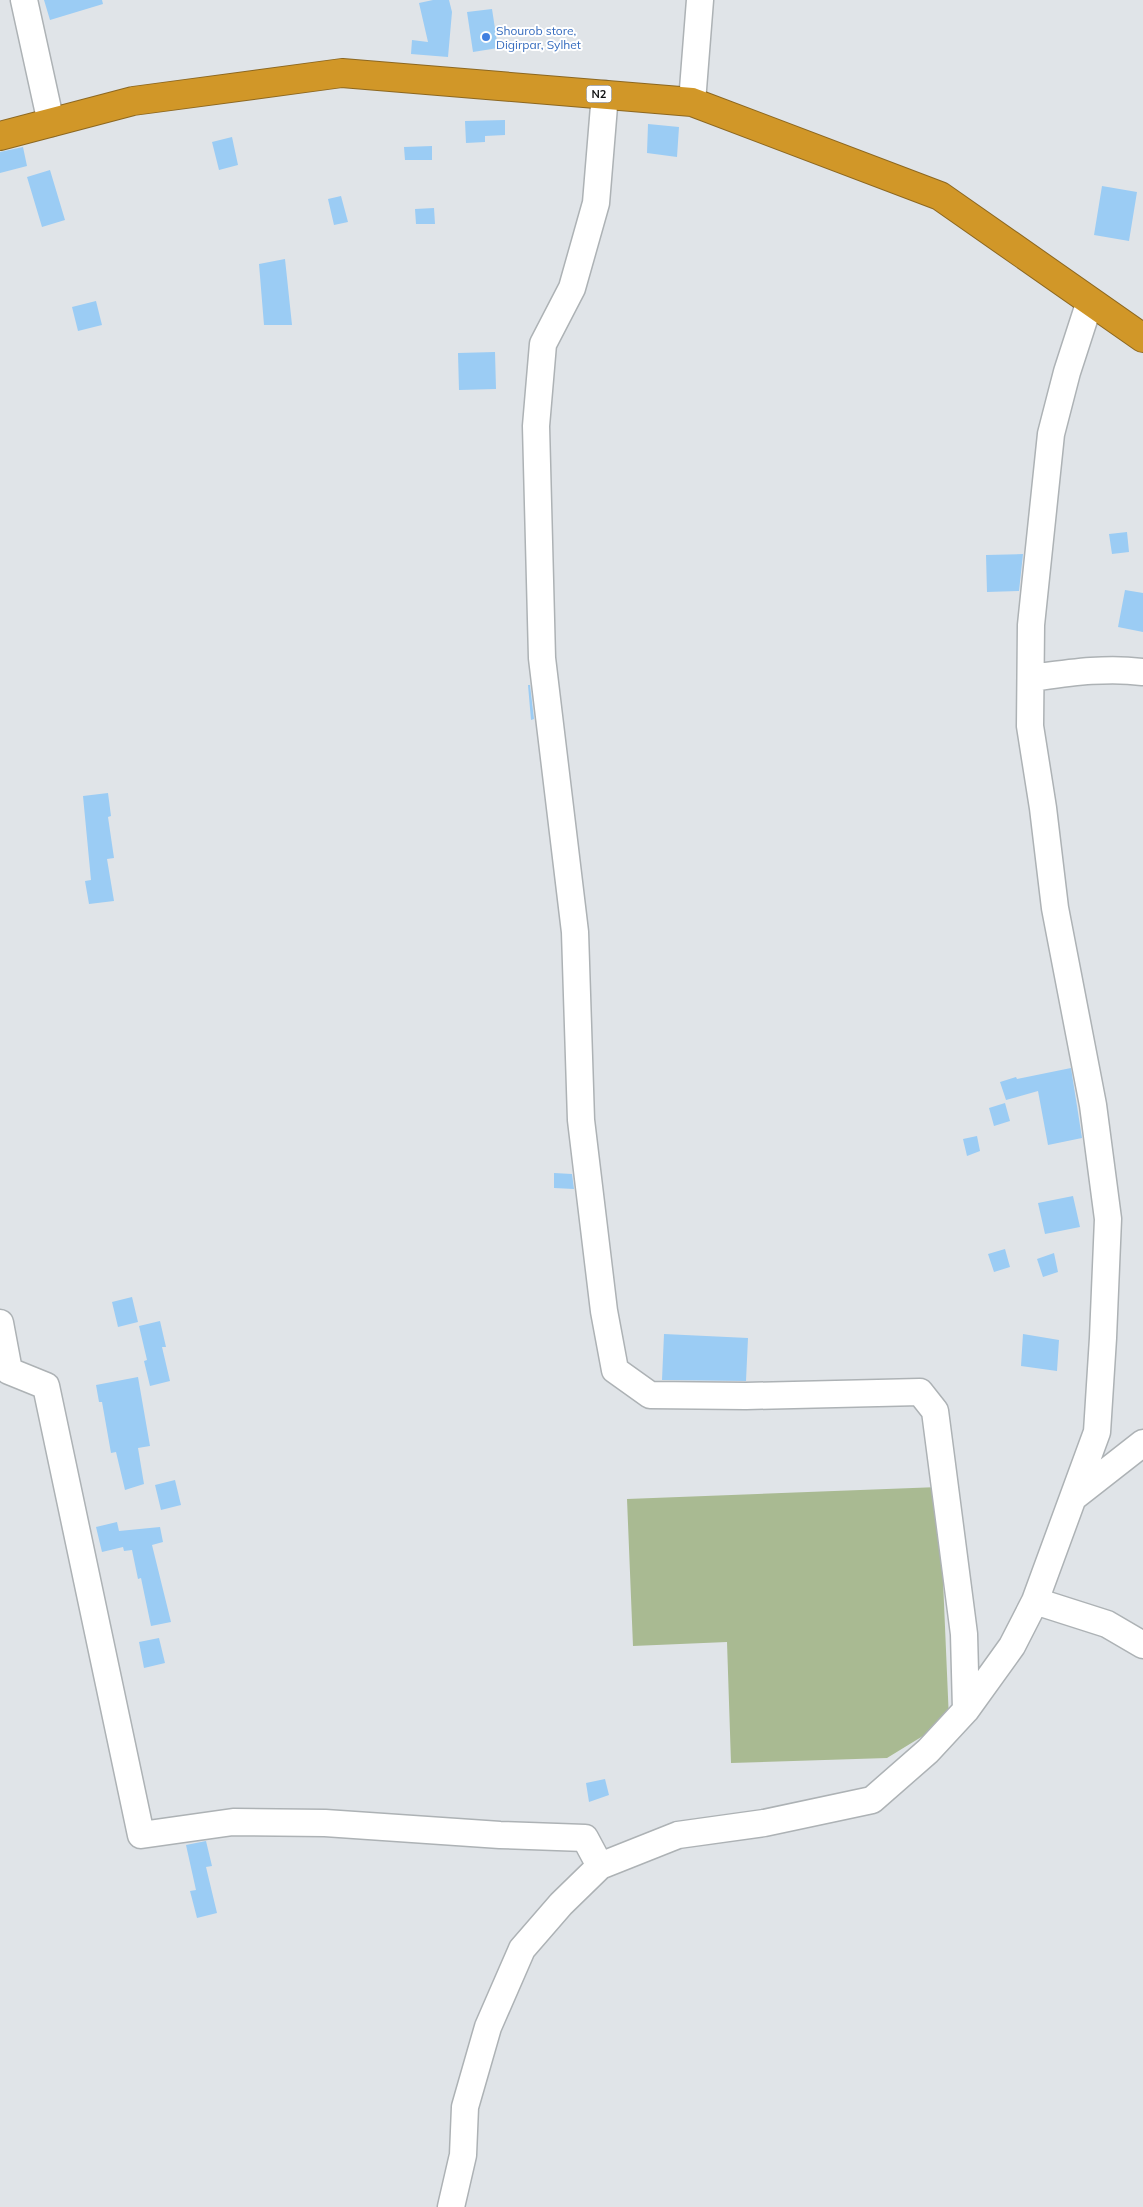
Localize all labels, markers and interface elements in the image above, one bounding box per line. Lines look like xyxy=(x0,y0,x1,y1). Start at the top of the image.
place label: Shourob store, Digirpar, Sylhet xyxy=(496,23,581,52)
marker: Shourob store, Digirpar, Sylhet xyxy=(480,31,492,43)
road number: N2 xyxy=(586,86,612,102)

